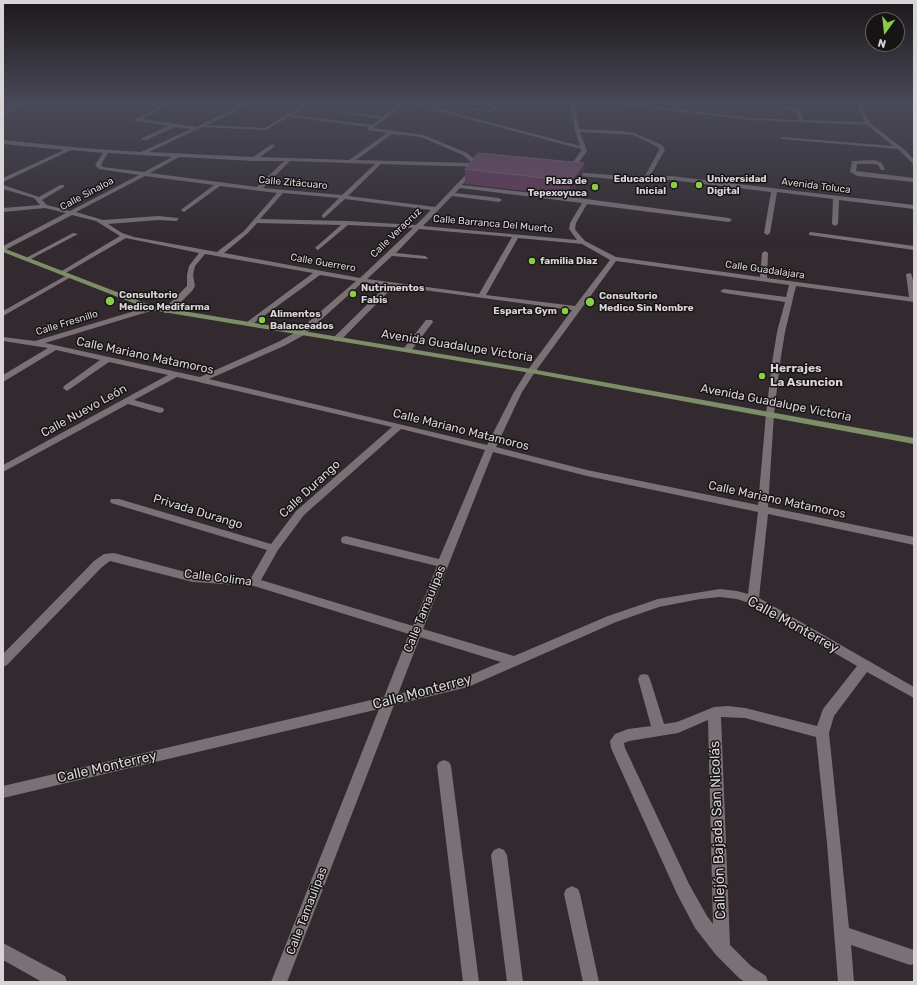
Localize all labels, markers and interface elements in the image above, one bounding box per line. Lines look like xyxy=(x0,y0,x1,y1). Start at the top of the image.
north arrow xyxy=(865,12,905,52)
text: N xyxy=(877,36,888,50)
place label: Educacion Inicial xyxy=(614,173,666,196)
place label: Universidad Digital xyxy=(707,173,767,196)
street label: Calle Zitácuaro xyxy=(258,174,328,192)
street label: Calle Sinaloa xyxy=(58,175,116,213)
place label: Plaza de Tepexoyuca xyxy=(528,175,587,198)
street label: Avenida Toluca xyxy=(781,176,851,196)
marker: Educacion Inicial xyxy=(669,180,679,190)
marker: Universidad Digital xyxy=(694,180,704,190)
marker: Plaza de Tepexoyuca xyxy=(590,182,600,192)
street label: Calle Veracruz xyxy=(368,206,424,260)
street label: Calle Barranca Del Muerto xyxy=(433,213,553,235)
street label: Calle Guerrero xyxy=(289,251,357,275)
place label: familia Diaz xyxy=(540,255,597,267)
marker: familia Diaz xyxy=(527,256,537,266)
street label: Calle Guadalajara xyxy=(724,258,806,282)
place label: Nutrimentos Fabis xyxy=(361,282,424,306)
place label: Consultorio Medico Medifarma xyxy=(119,289,210,312)
marker: Nutrimentos Fabis xyxy=(348,289,358,299)
place label: Consultorio Medico Sin Nombre xyxy=(599,290,694,314)
marker: Consultorio Medico Medifarma xyxy=(104,295,116,307)
marker: Consultorio Medico Sin Nombre xyxy=(584,296,596,308)
place label: Esparta Gym xyxy=(493,305,557,317)
marker: Esparta Gym xyxy=(560,306,570,316)
street label: Calle Fresnillo xyxy=(35,308,99,338)
place label: Alimentos Balanceados xyxy=(270,308,334,332)
marker: Alimentos Balanceados xyxy=(257,315,267,325)
street label: Avenida Guadalupe Victoria xyxy=(380,327,534,365)
street label: Calle Mariano Matamoros xyxy=(75,334,215,378)
place label: Herrajes La Asuncion xyxy=(770,362,843,390)
marker: Herrajes La Asuncion xyxy=(757,371,767,381)
street label: Calle Nuevo León xyxy=(39,381,129,441)
street label: Avenida Guadalupe Victoria xyxy=(699,381,853,425)
street label: Calle Mariano Matamoros xyxy=(391,406,531,454)
street label: Calle Durango xyxy=(277,457,343,521)
street label: Calle Mariano Matamoros xyxy=(707,478,847,522)
street label: Privada Durango xyxy=(152,492,244,532)
street label: Calle Tamaulipas xyxy=(401,563,449,655)
street label: Calle Colima xyxy=(183,567,253,589)
street label: Calle Monterrey xyxy=(744,593,842,657)
street label: Calle Monterrey xyxy=(371,671,473,713)
street label: Callejón Bajada San Nicolás xyxy=(706,740,730,920)
street label: Calle Monterrey xyxy=(56,747,158,787)
street label: Calle Tamaulipas xyxy=(284,865,330,957)

